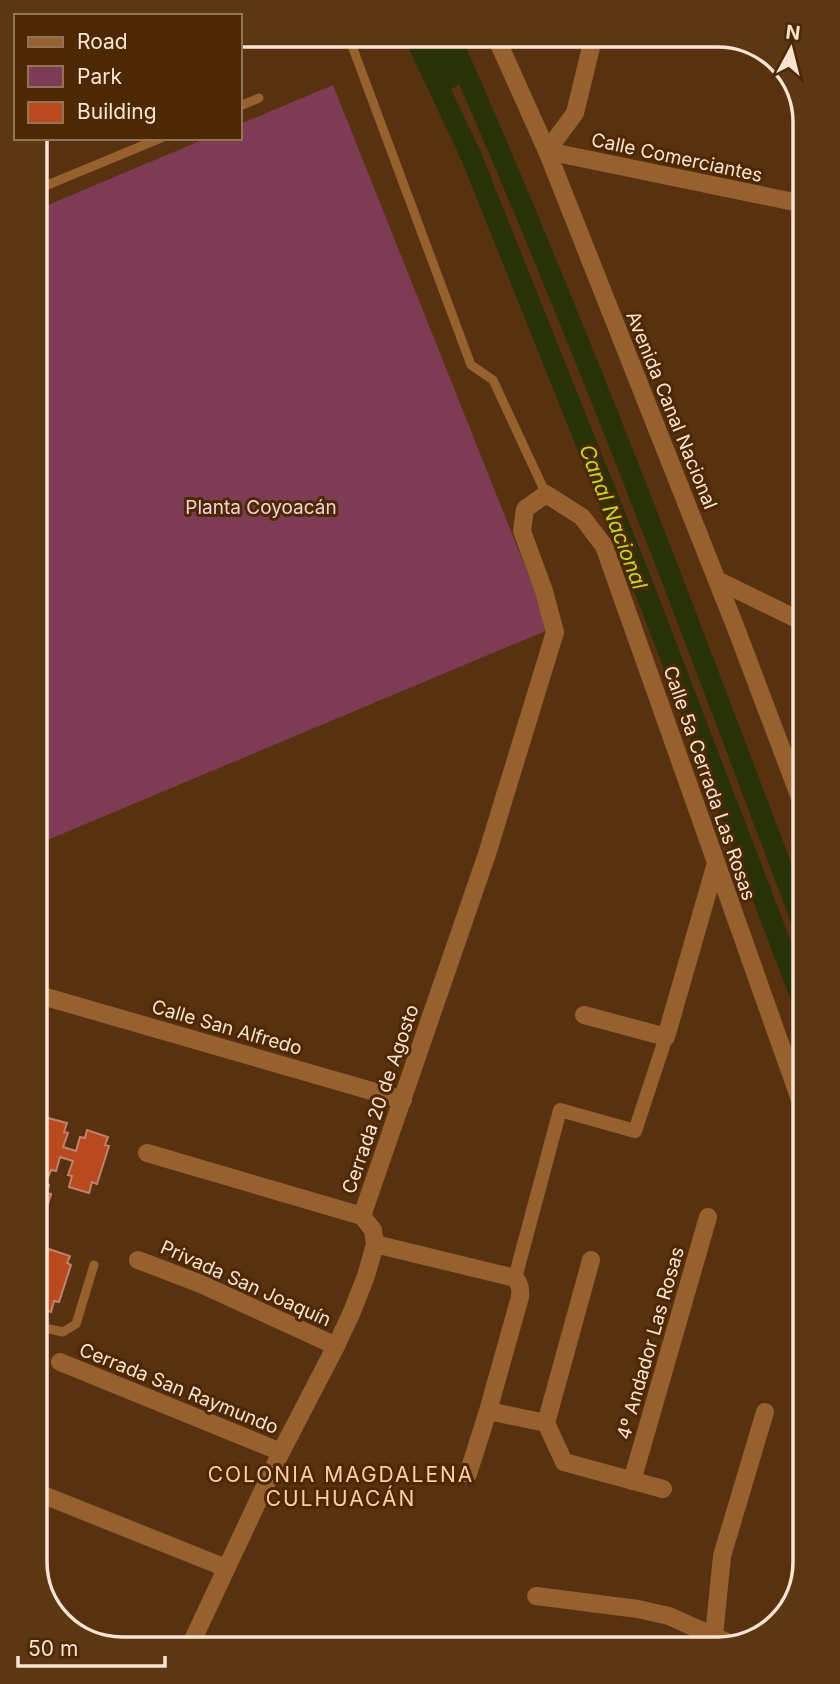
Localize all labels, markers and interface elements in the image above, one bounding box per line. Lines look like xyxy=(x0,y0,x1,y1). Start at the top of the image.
legend xyxy=(14,14,242,140)
north arrow xyxy=(756,14,826,84)
text: N xyxy=(784,20,802,45)
text: Road xyxy=(77,29,128,54)
text: Park xyxy=(77,64,122,89)
text: Building xyxy=(77,99,157,124)
street label: Calle Comerciantes xyxy=(589,128,765,187)
street label: Avenida Canal Nacional xyxy=(621,308,722,513)
water label: Canal Nacional xyxy=(574,441,653,594)
park label: Planta Coyoacán xyxy=(185,496,337,519)
street label: Calle 5a Cerrada Las Rosas xyxy=(659,663,761,903)
street label: Calle San Alfredo xyxy=(149,995,305,1060)
street label: Cerrada 20 de Agosto xyxy=(337,1002,424,1197)
street label: Privada San Joaquín xyxy=(157,1235,335,1331)
street label: 4º Andador Las Rosas xyxy=(612,1244,689,1442)
street label: Cerrada San Raymundo xyxy=(76,1338,282,1439)
district label: COLONIA MAGDALENA CULHUACÁN xyxy=(208,1462,474,1511)
scale bar xyxy=(18,1624,164,1668)
text: 50 m xyxy=(28,1636,78,1661)

